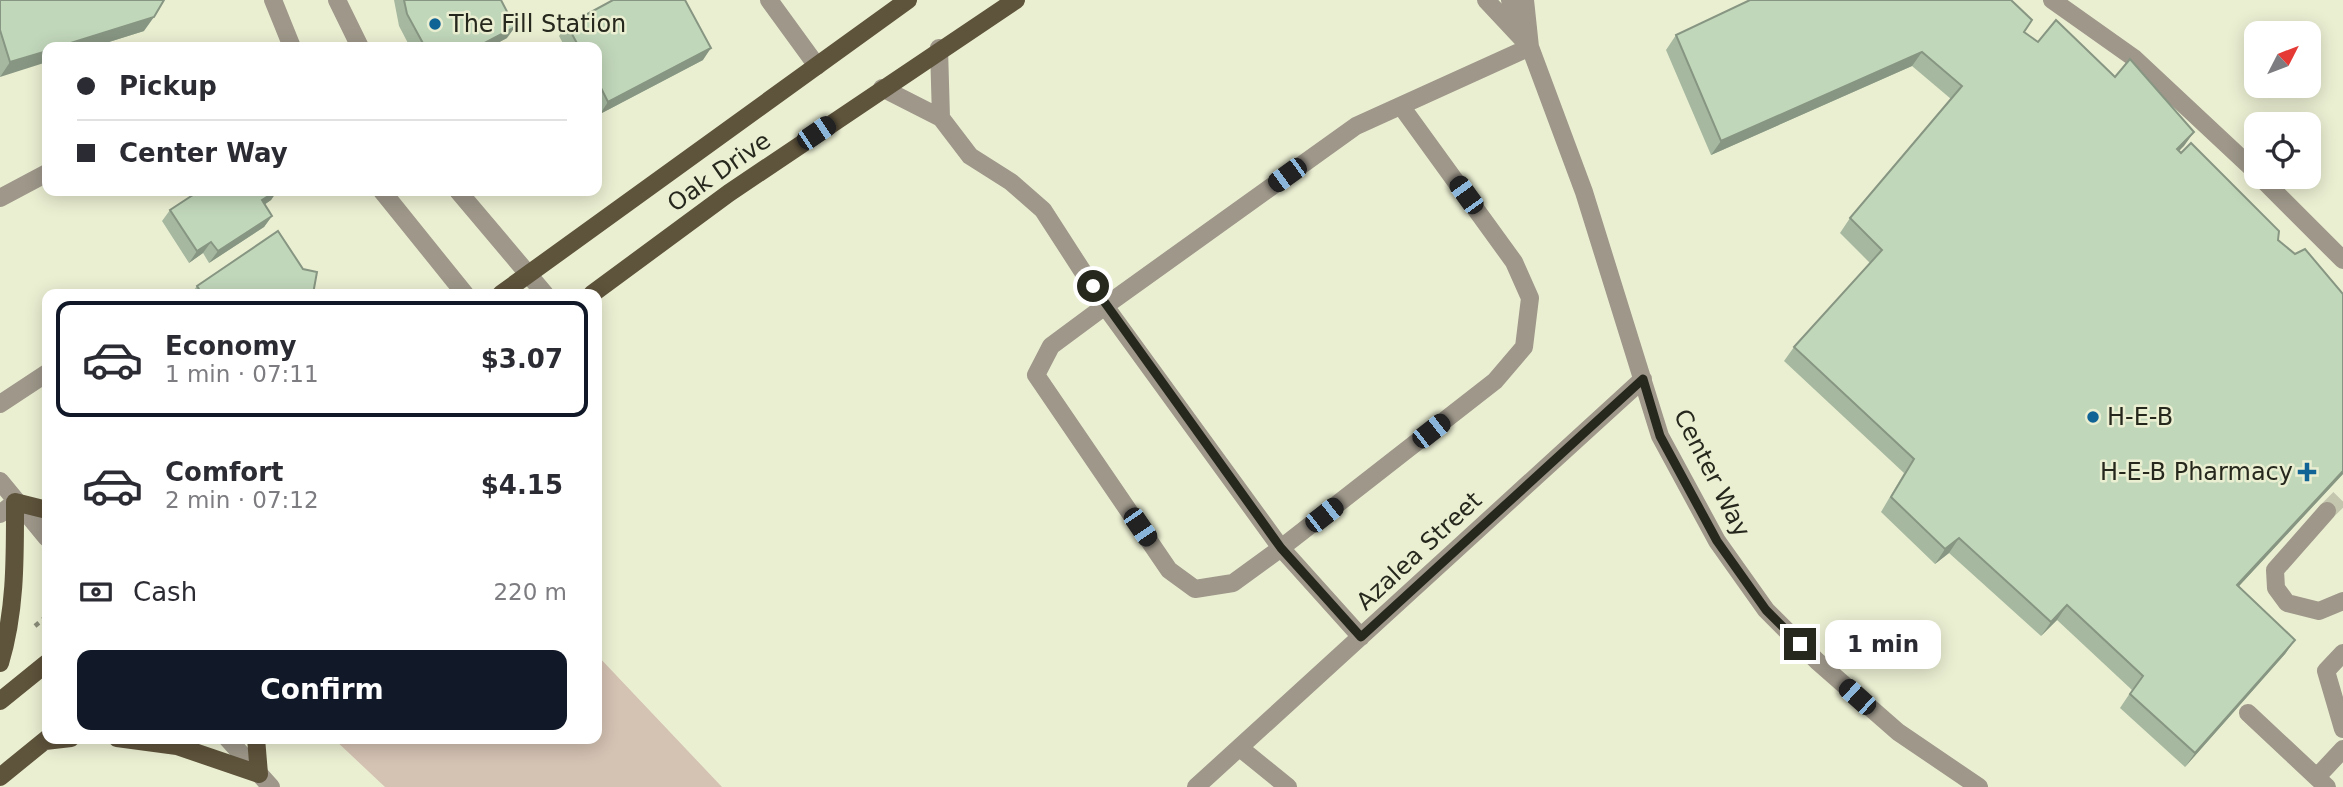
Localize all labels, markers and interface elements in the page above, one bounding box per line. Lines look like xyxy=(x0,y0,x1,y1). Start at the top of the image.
place label: The Fill Station xyxy=(448,10,626,38)
marker: The Fill Station xyxy=(427,16,443,32)
north arrow xyxy=(2244,21,2320,98)
map controls xyxy=(2244,21,2321,189)
text: Pickup xyxy=(119,71,217,101)
button: locate xyxy=(2244,112,2321,189)
car xyxy=(793,113,840,153)
street label: Oak Drive xyxy=(662,126,776,218)
text: Center Way xyxy=(119,138,288,168)
car xyxy=(1264,154,1311,196)
car xyxy=(1446,172,1487,218)
route start xyxy=(1077,270,1109,302)
icon: car xyxy=(81,328,144,391)
text: Economy xyxy=(165,331,296,361)
text: $3.07 xyxy=(481,344,563,374)
text: 1 min · 07:11 xyxy=(165,361,319,387)
place label: H-E-B xyxy=(2107,403,2173,431)
street label: Center Way xyxy=(1668,404,1756,542)
marker: H-E-B xyxy=(2085,409,2101,425)
car xyxy=(1408,410,1455,452)
icon: car xyxy=(81,454,144,517)
text: Comfort xyxy=(165,457,283,487)
place label: H-E-B Pharmacy xyxy=(2100,458,2293,486)
marker: H-E-B Pharmacy xyxy=(2299,464,2315,480)
text: $4.15 xyxy=(481,470,563,500)
street label: Azalea Street xyxy=(1351,486,1487,616)
text: 2 min · 07:12 xyxy=(165,487,319,513)
car xyxy=(1301,494,1348,536)
car xyxy=(1120,504,1161,550)
icon: cash xyxy=(77,573,115,611)
text: Cash xyxy=(133,577,197,607)
text: 220 m xyxy=(493,579,567,605)
callout: 1 min xyxy=(1825,620,1940,668)
route end xyxy=(1784,628,1816,660)
text: 1 min xyxy=(1847,631,1919,657)
button: Confirm xyxy=(77,650,567,730)
car xyxy=(1835,675,1880,719)

